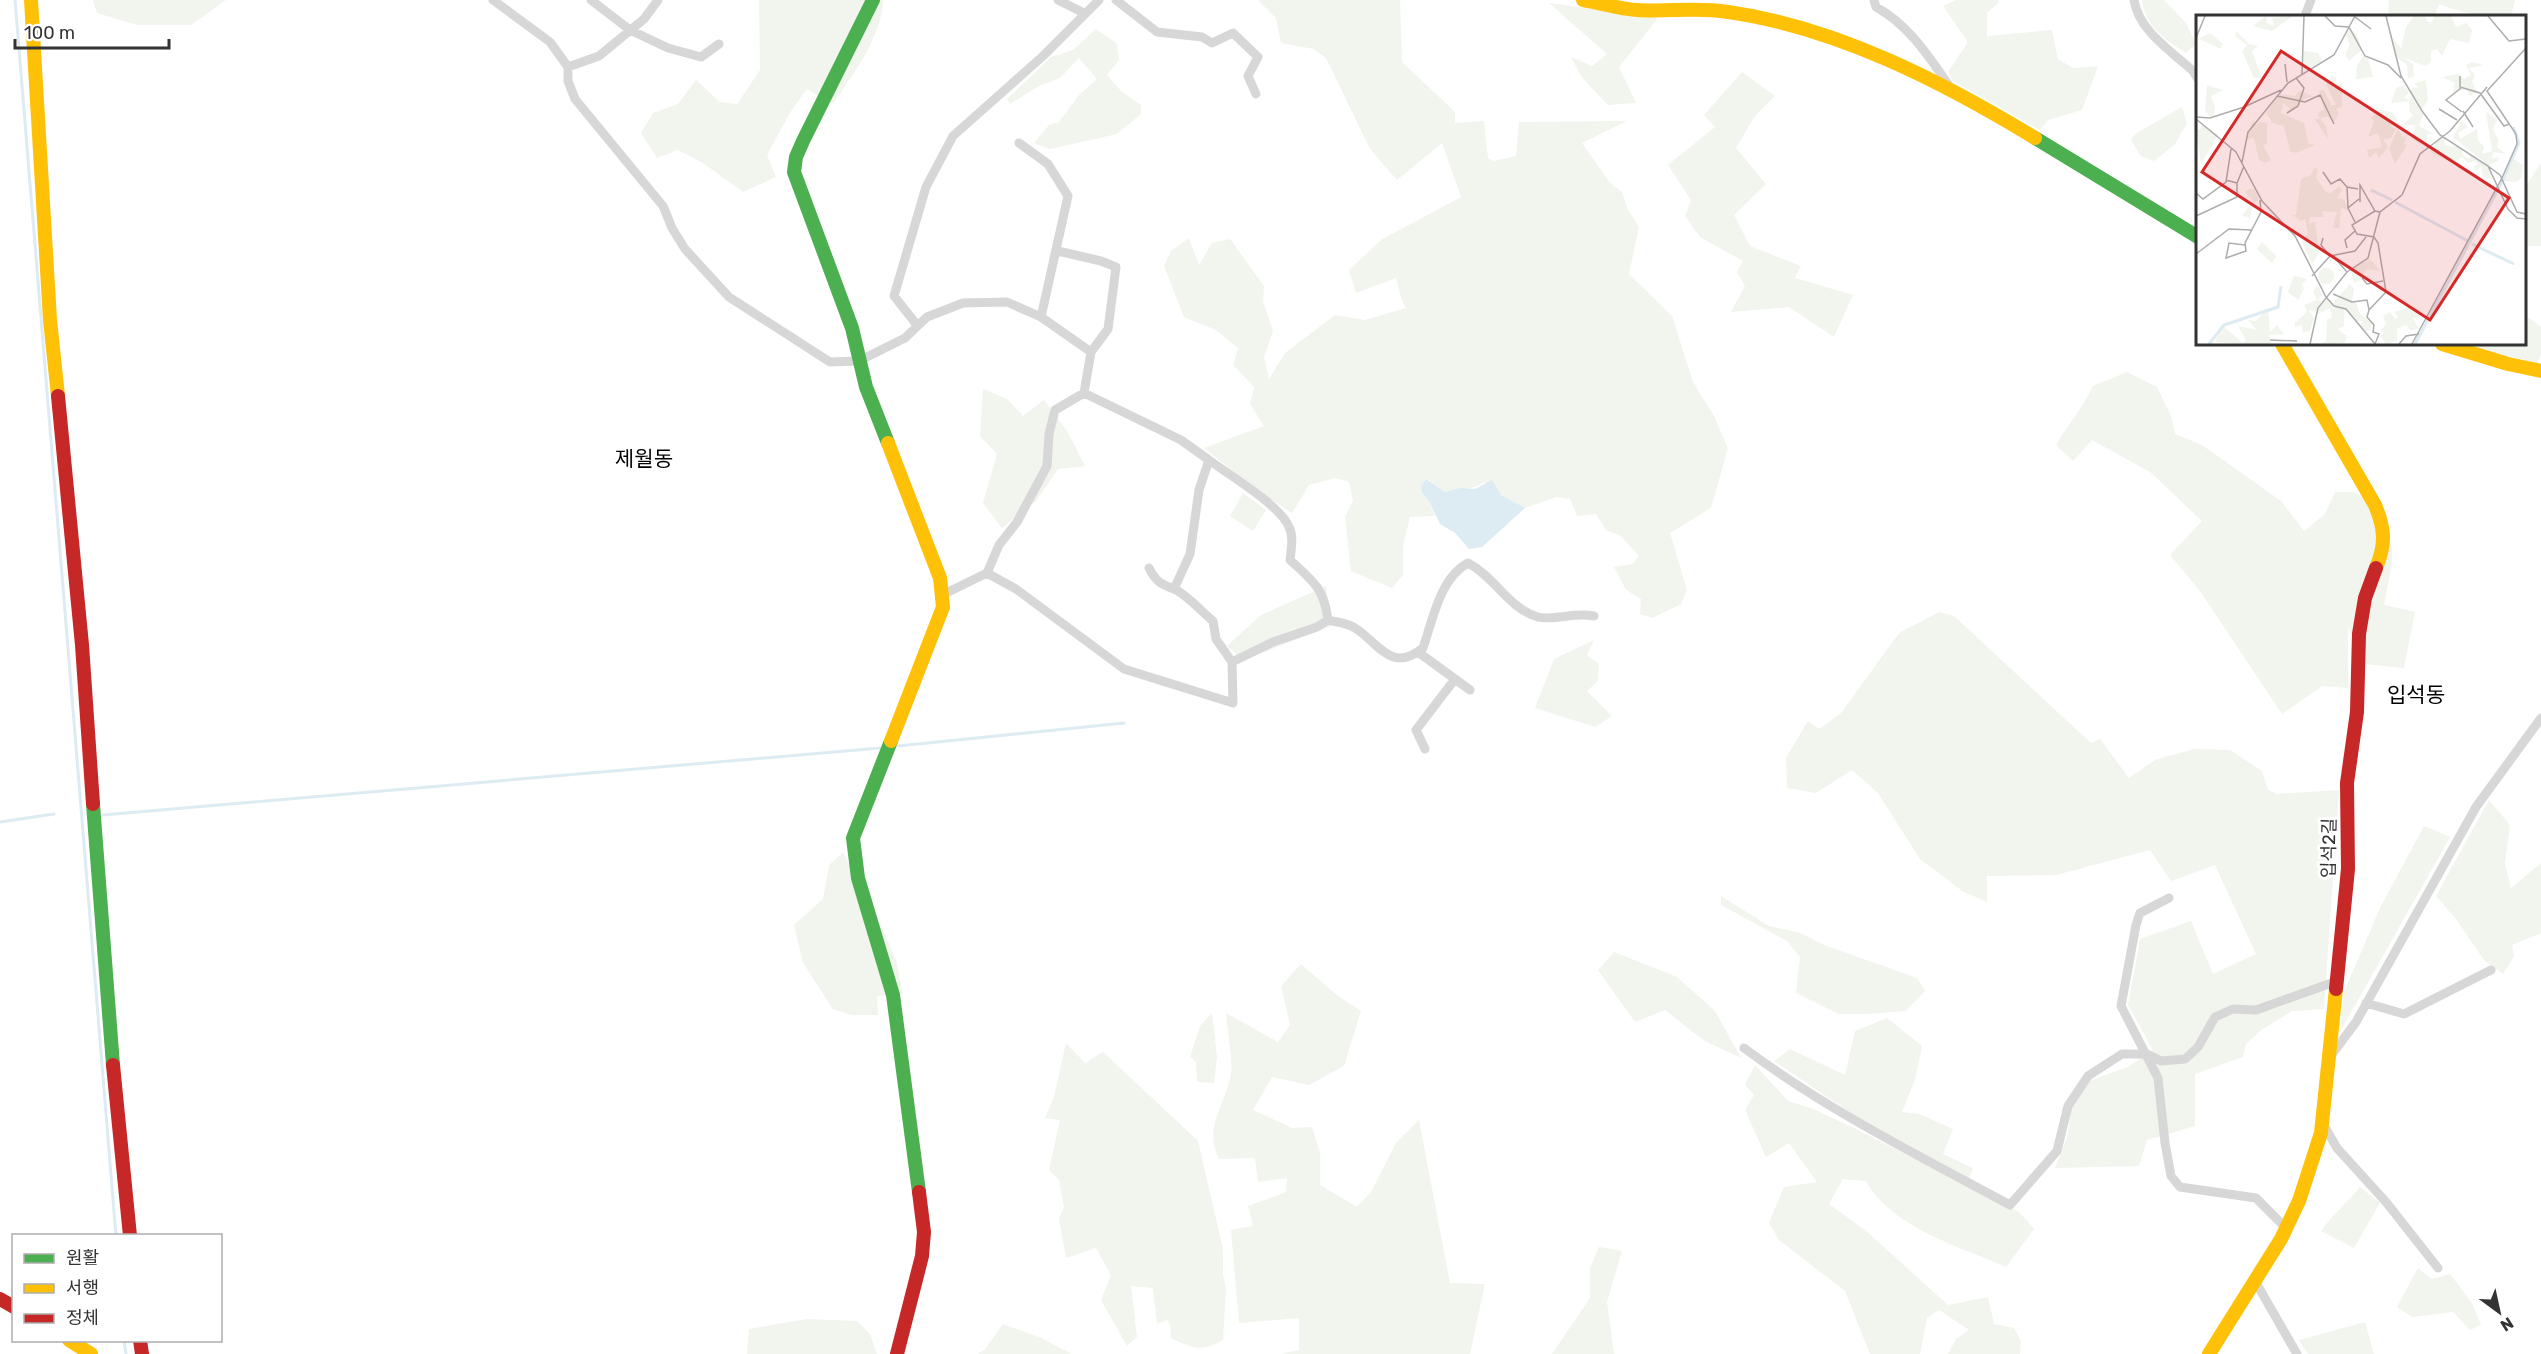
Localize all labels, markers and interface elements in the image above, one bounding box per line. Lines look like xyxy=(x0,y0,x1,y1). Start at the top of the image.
scale bar xyxy=(15,12,170,50)
inset map xyxy=(2196,15,2526,345)
text: 100 m xyxy=(24,22,75,44)
district label: 제월동 xyxy=(615,446,673,471)
district label: 입석동 xyxy=(2387,682,2445,707)
street label: 입석2길 xyxy=(2317,818,2341,878)
legend xyxy=(12,1234,222,1342)
text: 원활 xyxy=(66,1247,99,1269)
text: 서행 xyxy=(66,1277,99,1299)
north arrow xyxy=(2469,1282,2529,1342)
text: 정체 xyxy=(66,1307,99,1329)
text: N xyxy=(2497,1313,2517,1335)

